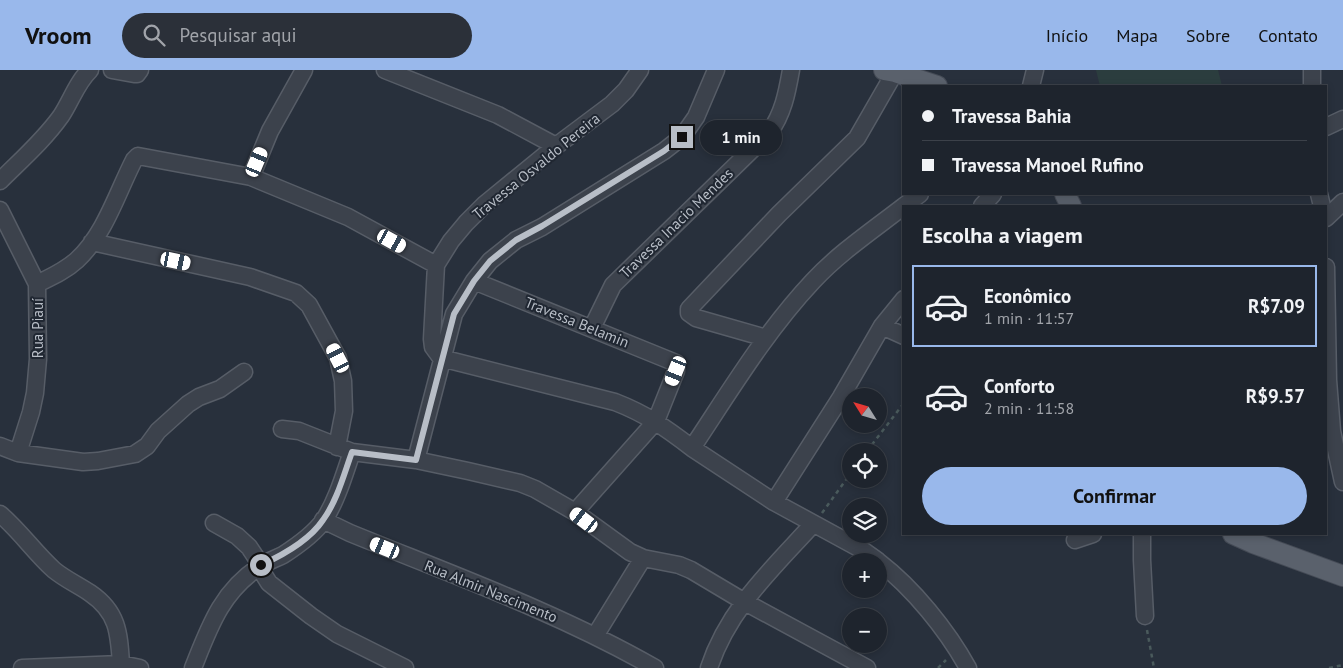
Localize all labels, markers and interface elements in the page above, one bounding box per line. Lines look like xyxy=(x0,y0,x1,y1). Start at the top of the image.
search box xyxy=(122,13,472,58)
text: Vroom xyxy=(25,20,92,51)
icon: search xyxy=(140,21,168,49)
text: Pesquisar aqui xyxy=(180,23,297,47)
text: Início xyxy=(1046,24,1088,47)
text: Mapa xyxy=(1116,24,1158,47)
text: Sobre xyxy=(1186,24,1230,47)
text: Contato xyxy=(1258,24,1318,47)
text: Travessa Bahia xyxy=(952,104,1071,128)
street label: Travessa Osvaldo Pereira xyxy=(468,109,604,223)
callout: 1 min xyxy=(700,120,782,154)
route end xyxy=(671,126,693,148)
text: 1 min xyxy=(721,127,761,147)
car xyxy=(244,145,269,179)
text: Travessa Manoel Rufino xyxy=(952,153,1144,177)
street label: Travessa Inacio Mendes xyxy=(615,164,737,282)
text: Escolha a viagem xyxy=(922,221,1083,249)
car xyxy=(375,227,408,255)
car xyxy=(159,251,192,271)
icon: car xyxy=(924,284,969,329)
text: Econômico xyxy=(984,284,1071,308)
street label: Travessa Belamin xyxy=(522,292,632,352)
text: R$7.09 xyxy=(1248,294,1305,318)
street label: Rua Piauí xyxy=(28,298,47,358)
text: 1 min · 11:57 xyxy=(984,308,1074,328)
car xyxy=(324,341,351,375)
car xyxy=(663,354,688,388)
icon: car xyxy=(924,374,969,419)
text: Conforto xyxy=(984,374,1055,398)
text: R$9.57 xyxy=(1246,384,1305,408)
north arrow xyxy=(842,388,888,432)
map controls xyxy=(842,388,887,653)
text: 2 min · 11:58 xyxy=(984,398,1074,418)
button: locate xyxy=(842,443,887,488)
button: Confirmar xyxy=(922,467,1307,525)
button: layers xyxy=(842,498,887,543)
car xyxy=(567,505,600,535)
car xyxy=(368,535,401,561)
button: + xyxy=(842,553,887,598)
route start xyxy=(250,554,272,576)
street label: Rua Almir Nascimento xyxy=(422,556,560,626)
button: − xyxy=(842,608,887,653)

